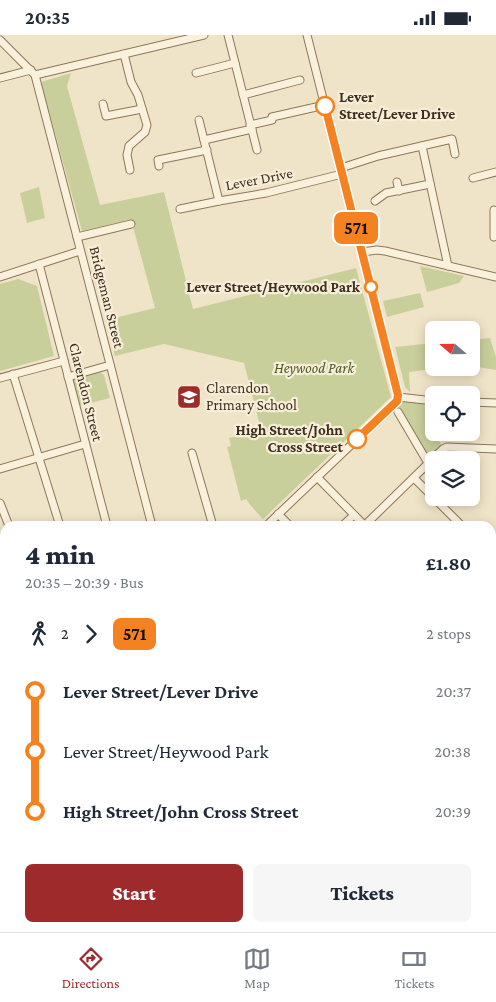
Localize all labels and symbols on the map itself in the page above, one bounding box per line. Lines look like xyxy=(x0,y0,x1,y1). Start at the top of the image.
place label: Lever Street/Lever Drive xyxy=(339,89,455,122)
marker: Lever Street/Lever Drive xyxy=(315,96,335,116)
street label: Lever Drive xyxy=(224,165,294,193)
line badge: 571 xyxy=(327,212,385,244)
street label: Bridgeman Street xyxy=(86,245,128,351)
place label: Lever Street/Heywood Park xyxy=(186,279,361,295)
marker: Lever Street/Heywood Park xyxy=(364,280,378,294)
north arrow xyxy=(425,321,480,376)
street label: Clarendon Street xyxy=(66,341,106,444)
park label: Heywood Park xyxy=(274,360,355,377)
place label: Clarendon Primary School xyxy=(206,380,297,414)
school or university icon: Clarendon Primary School xyxy=(176,384,202,410)
place label: High Street/John Cross Street xyxy=(236,422,344,455)
marker: High Street/John Cross Street xyxy=(347,429,367,449)

